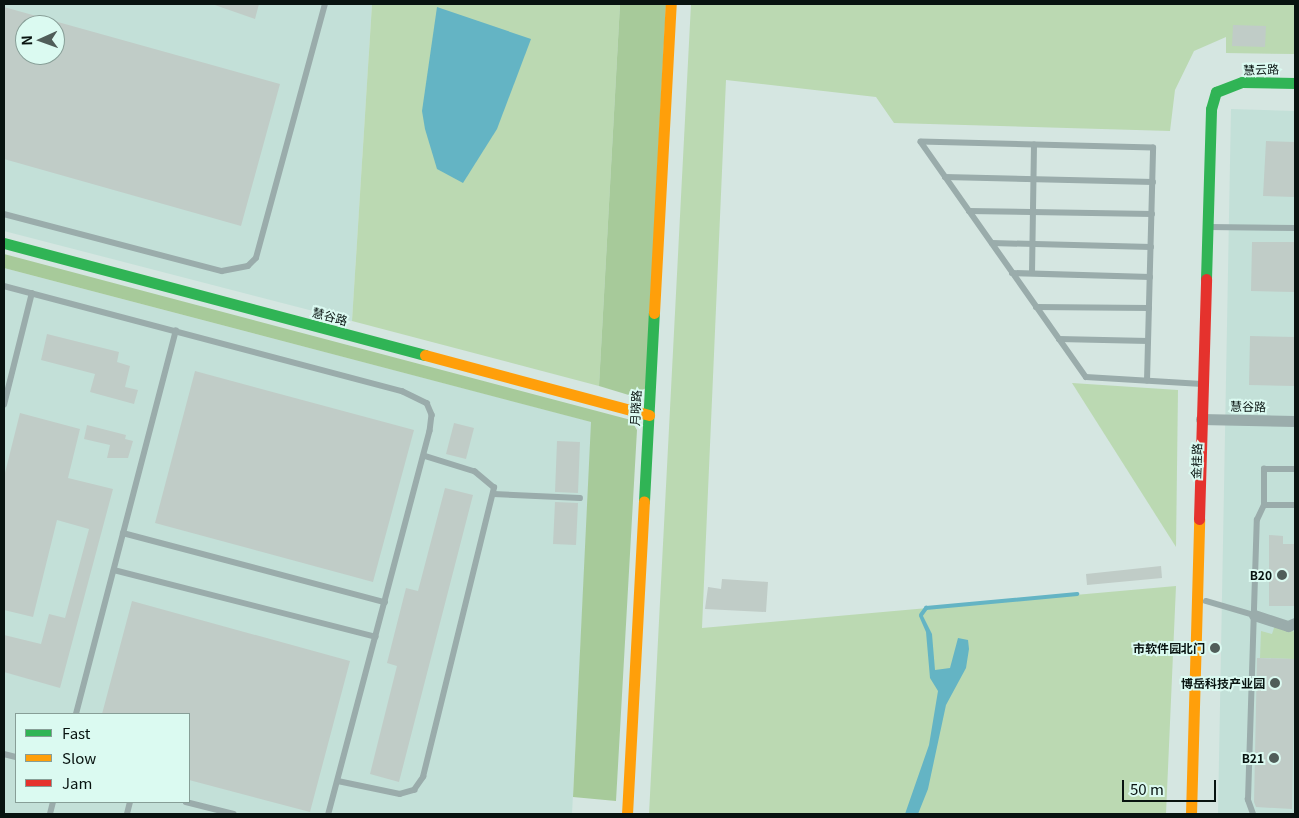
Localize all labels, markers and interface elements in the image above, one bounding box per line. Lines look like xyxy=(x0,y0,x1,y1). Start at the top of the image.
north arrow xyxy=(15,15,65,65)
text: N xyxy=(16,35,36,46)
street label: 慧云路 xyxy=(1243,61,1279,77)
street label: 慧谷路 xyxy=(311,304,349,328)
street label: 月晓路 xyxy=(627,390,643,426)
street label: 慧谷路 xyxy=(1230,398,1266,414)
street label: 金桂路 xyxy=(1188,443,1204,479)
place label: B20 xyxy=(1250,568,1272,582)
marker: B20 xyxy=(1276,569,1288,581)
place label: 市软件园北门 xyxy=(1133,641,1205,655)
marker: 市软件园北门 xyxy=(1209,642,1221,654)
place label: 博岳科技产业园 xyxy=(1181,676,1265,690)
marker: 博岳科技产业园 xyxy=(1269,677,1281,689)
legend xyxy=(15,713,190,803)
text: Fast xyxy=(62,722,90,743)
text: Slow xyxy=(62,747,96,768)
place label: B21 xyxy=(1242,751,1264,765)
marker: B21 xyxy=(1268,752,1280,764)
scale bar xyxy=(1124,770,1218,802)
text: Jam xyxy=(62,772,92,793)
text: 50 m xyxy=(1130,778,1164,799)

